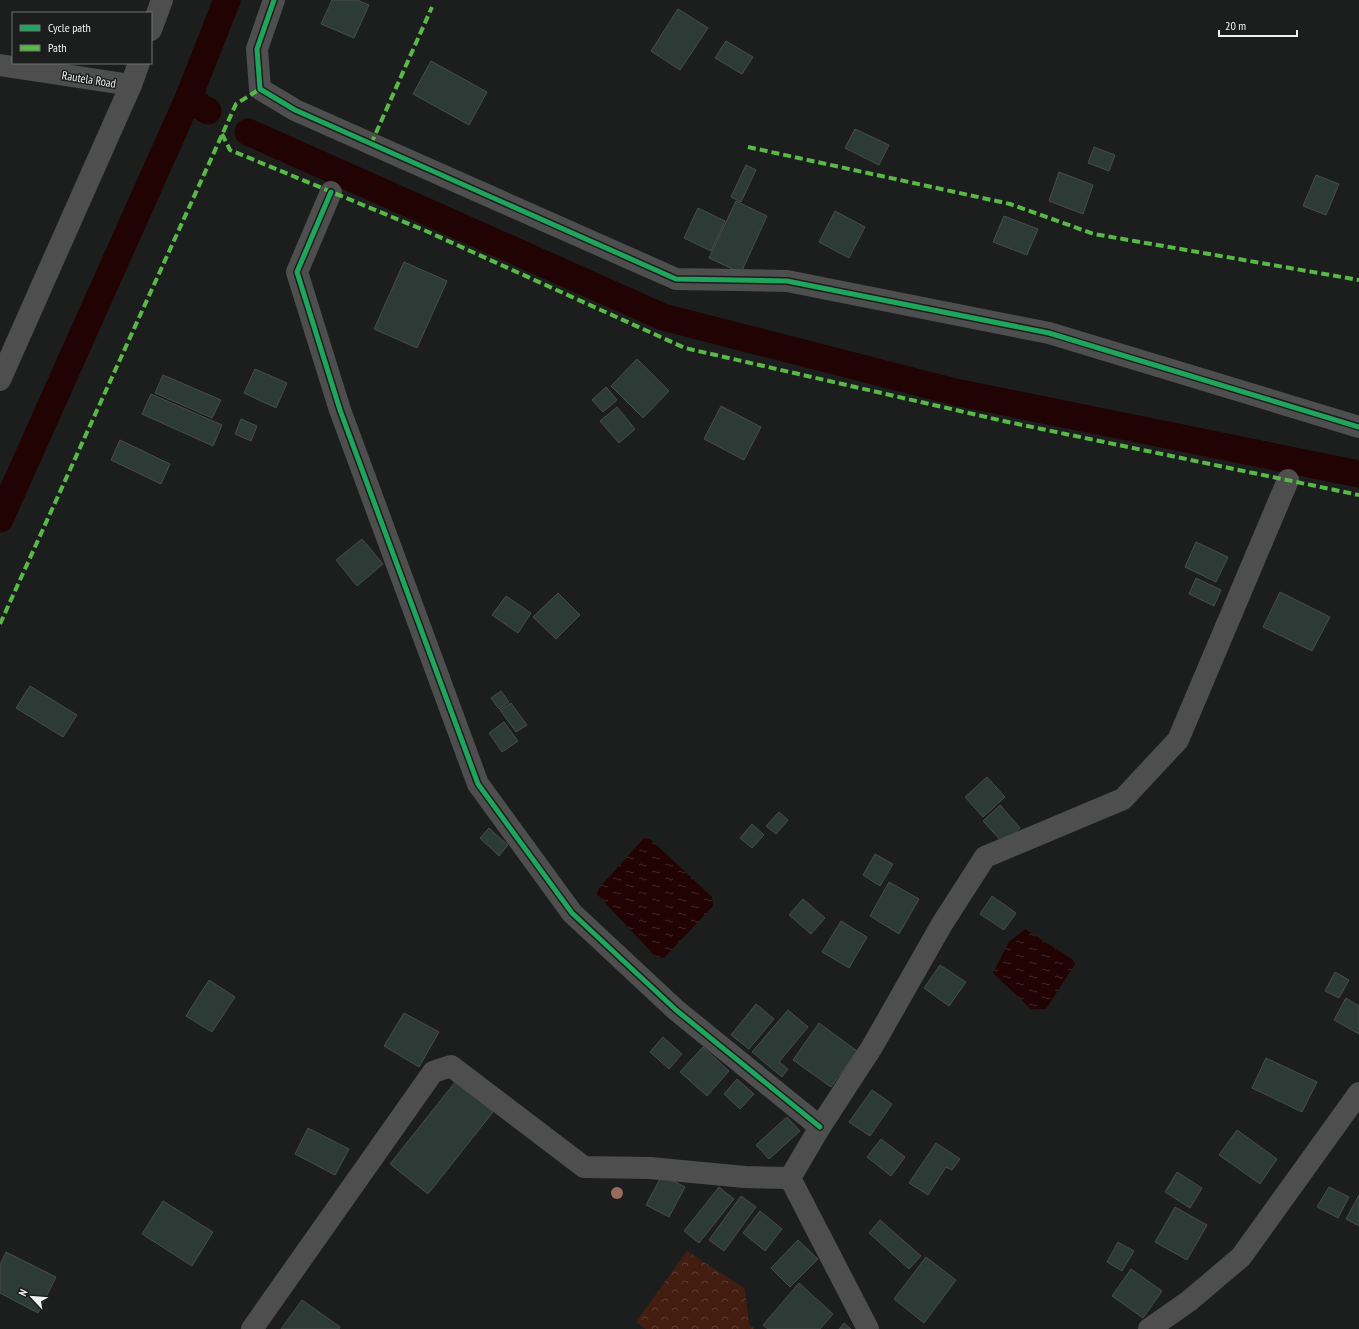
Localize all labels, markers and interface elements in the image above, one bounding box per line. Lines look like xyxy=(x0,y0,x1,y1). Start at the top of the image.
legend xyxy=(12,12,152,64)
scale bar xyxy=(1219,12,1297,38)
text: 20 m xyxy=(1225,18,1246,33)
text: Cycle path xyxy=(48,20,91,35)
text: Path xyxy=(48,40,66,55)
street label: Rautela Road xyxy=(61,67,117,91)
north arrow xyxy=(12,1277,52,1317)
text: N xyxy=(15,1287,31,1298)

